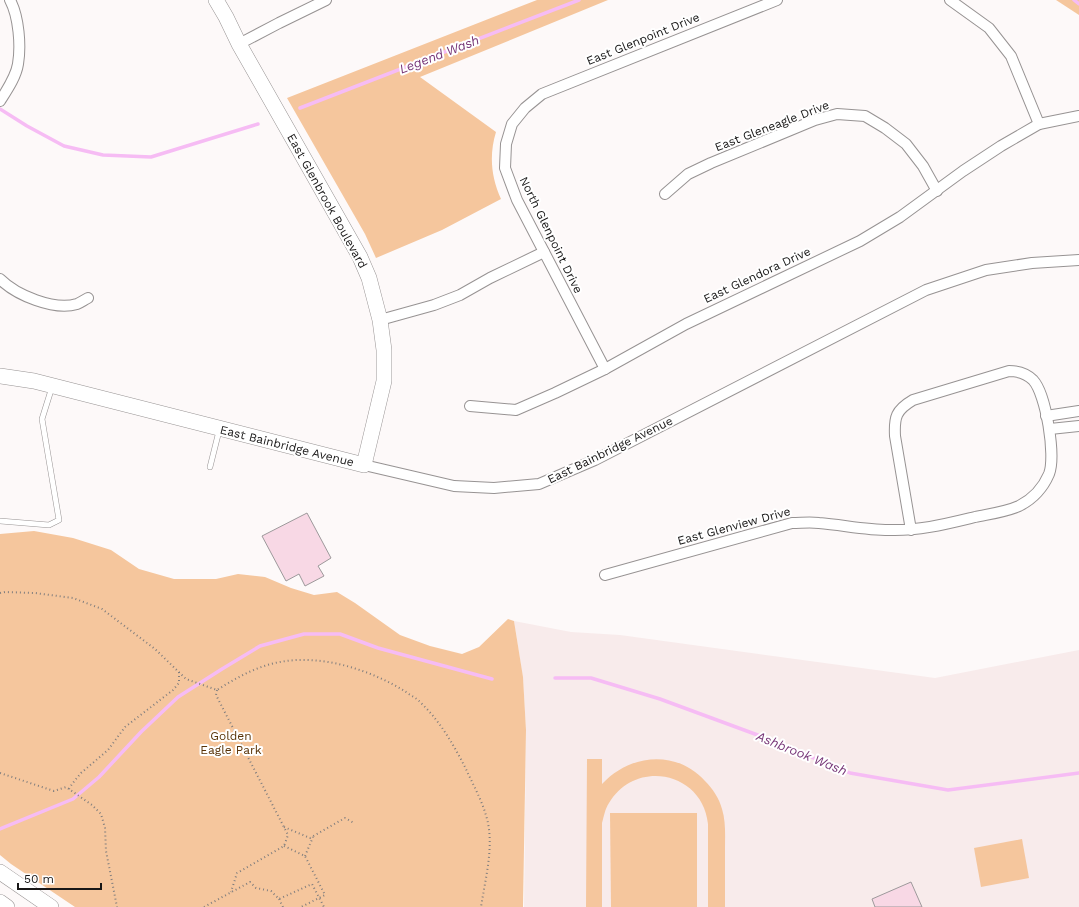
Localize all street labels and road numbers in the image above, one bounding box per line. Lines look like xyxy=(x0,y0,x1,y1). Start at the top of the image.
street label: East Glenpoint Drive xyxy=(584,10,702,68)
street label: East Gleneagle Drive xyxy=(713,98,831,154)
street label: East Glenbrook Boulevard xyxy=(284,131,370,271)
street label: North Glenpoint Drive xyxy=(517,174,585,296)
street label: East Glendora Drive xyxy=(701,244,813,306)
street label: East Bainbridge Avenue xyxy=(545,414,675,486)
street label: East Bainbridge Avenue xyxy=(219,423,356,469)
street label: East Glenview Drive xyxy=(676,504,792,548)

